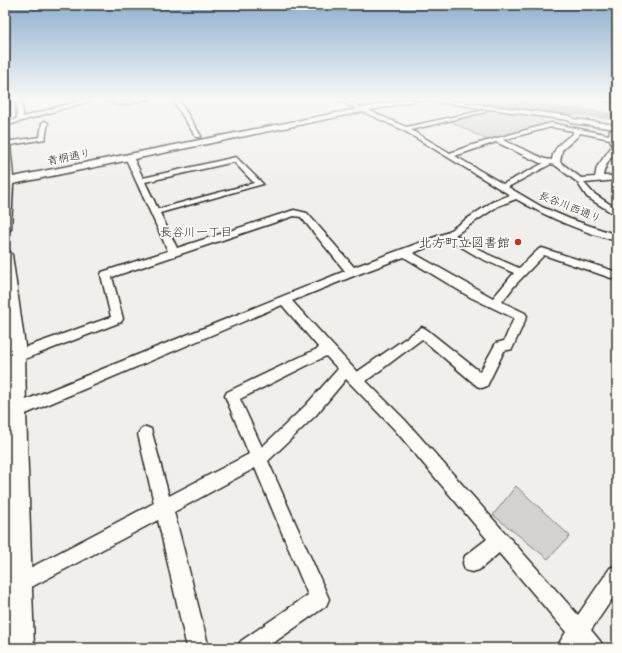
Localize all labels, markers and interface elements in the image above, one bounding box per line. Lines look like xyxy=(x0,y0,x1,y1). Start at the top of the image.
street label: 青桐通り xyxy=(46,146,92,168)
street label: 長谷川西通り xyxy=(537,189,603,225)
district label: 長谷川一丁目 xyxy=(160,225,232,239)
place label: 北方町立図書館 xyxy=(419,235,510,250)
marker: 北方町立図書館 xyxy=(513,237,523,247)

